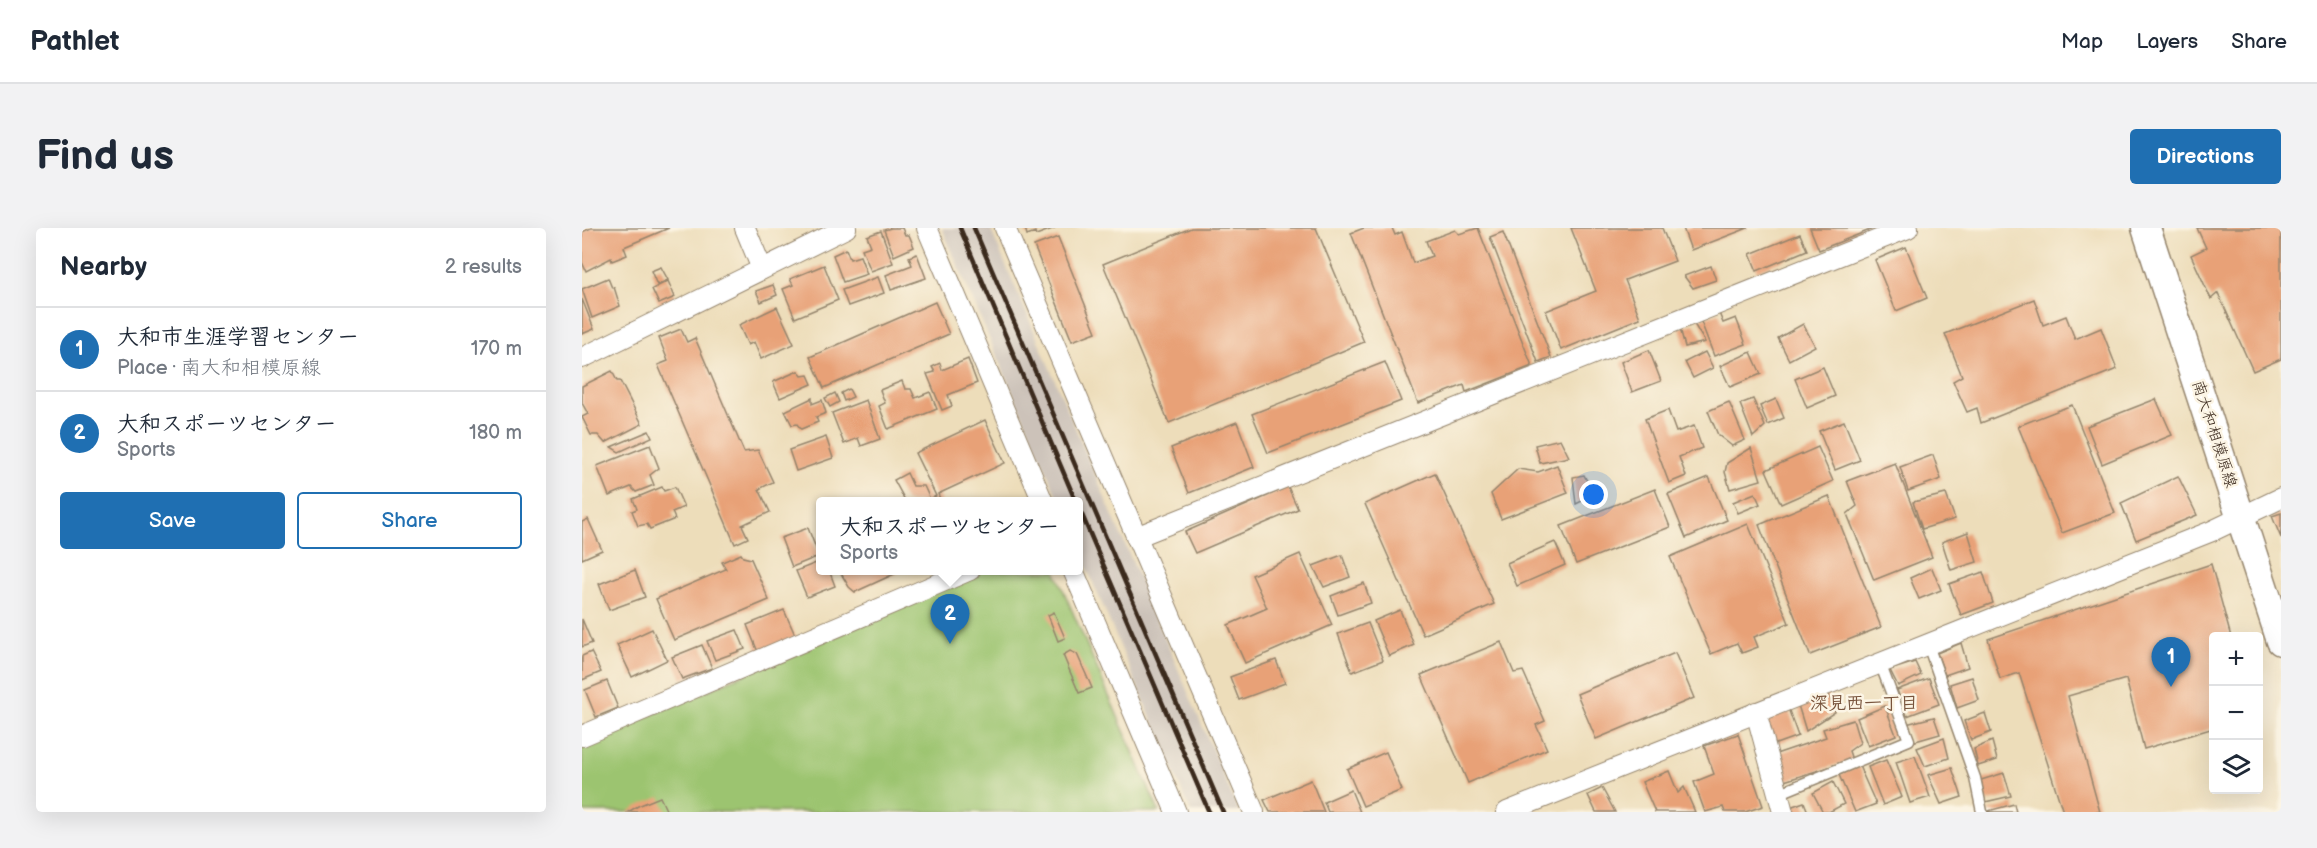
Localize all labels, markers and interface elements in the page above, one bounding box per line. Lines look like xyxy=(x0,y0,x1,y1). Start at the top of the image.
text: Pathlet xyxy=(30,25,119,58)
text: Map xyxy=(2061,29,2103,54)
text: Layers xyxy=(2136,29,2198,54)
text: Share xyxy=(2231,29,2287,54)
button: Directions xyxy=(2130,129,2281,184)
text: Find us xyxy=(36,131,174,182)
text: Nearby xyxy=(60,252,147,283)
text: 2 results xyxy=(445,255,522,279)
text: 大和市生涯学習センター xyxy=(117,324,359,351)
text: 1 xyxy=(75,337,84,361)
text: 170 m xyxy=(471,337,522,361)
text: Place · 南大和相模原線 xyxy=(117,356,321,380)
street label: 南大和相模原線 xyxy=(2188,378,2240,490)
text: 大和スポーツセンター xyxy=(117,411,337,438)
text: 2 xyxy=(74,421,85,445)
text: 180 m xyxy=(469,421,522,445)
text: Sports xyxy=(117,438,175,462)
your location xyxy=(1579,480,1608,509)
button: Save xyxy=(60,492,285,549)
button: Share xyxy=(297,492,522,549)
popup xyxy=(816,497,1083,575)
text: 大和スポーツセンター xyxy=(840,514,1059,541)
text: Sports xyxy=(840,541,898,565)
pin: 2 xyxy=(930,594,970,644)
map controls xyxy=(2209,632,2263,794)
button: + xyxy=(2209,632,2263,686)
pin: 1 xyxy=(2152,638,2190,687)
button: − xyxy=(2209,686,2263,740)
district label: 深見西一丁目 xyxy=(1810,693,1918,714)
button: layers xyxy=(2209,740,2263,794)

